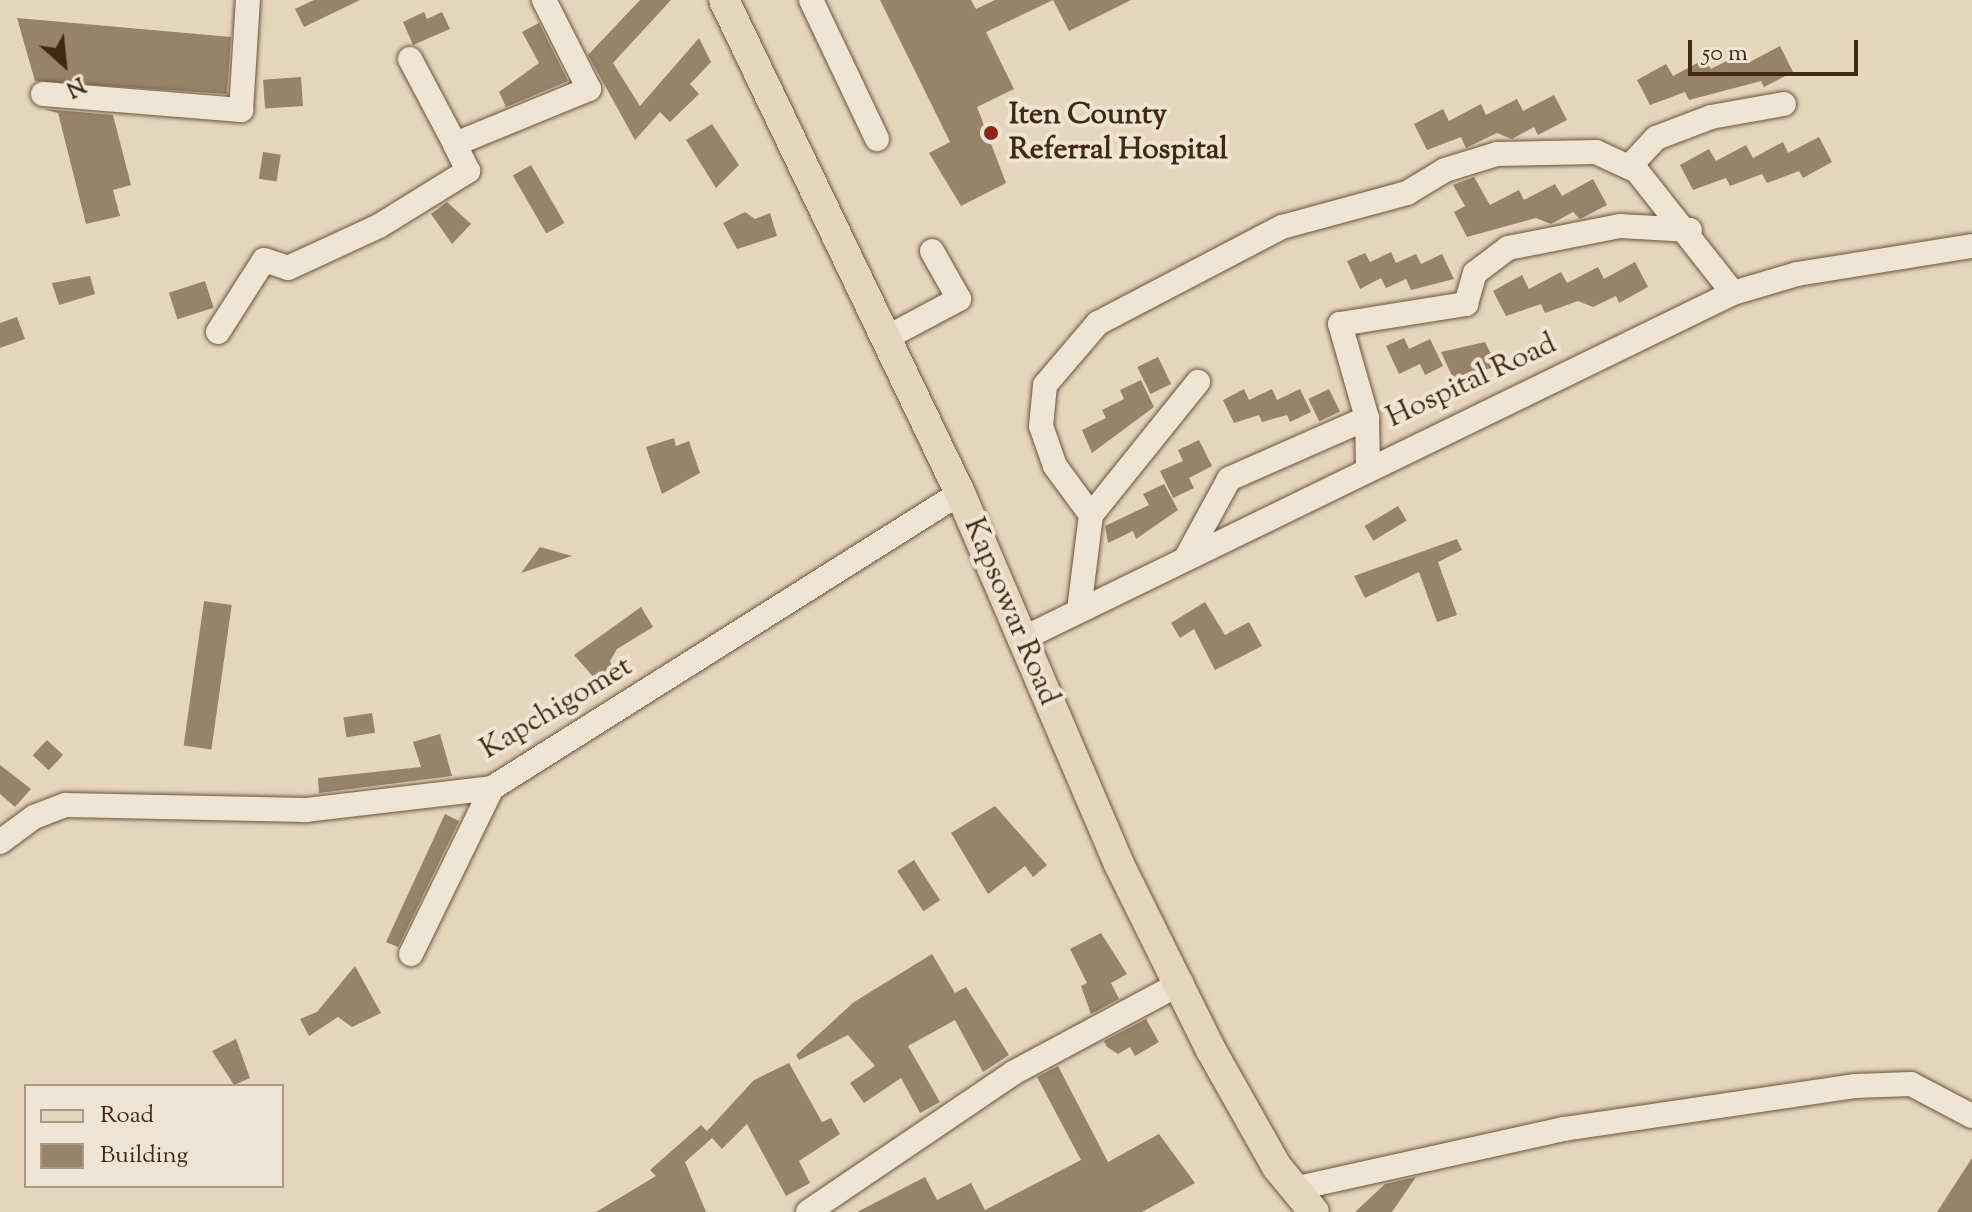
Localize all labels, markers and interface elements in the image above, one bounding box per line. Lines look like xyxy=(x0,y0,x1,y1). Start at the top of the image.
north arrow xyxy=(24,24,104,104)
scale bar xyxy=(1692,24,1862,74)
text: 50 m xyxy=(1702,37,1748,71)
text: N xyxy=(60,67,90,104)
place label: Iten County Referral Hospital xyxy=(1009,98,1228,168)
marker: Iten County Referral Hospital xyxy=(980,122,1002,144)
street label: Hospital Road xyxy=(1381,327,1563,437)
street label: Kapsowar Road xyxy=(954,513,1066,711)
street label: Kapchigomet xyxy=(475,650,639,768)
legend xyxy=(24,1084,284,1188)
text: Road xyxy=(100,1099,154,1133)
text: Building xyxy=(100,1139,188,1173)

